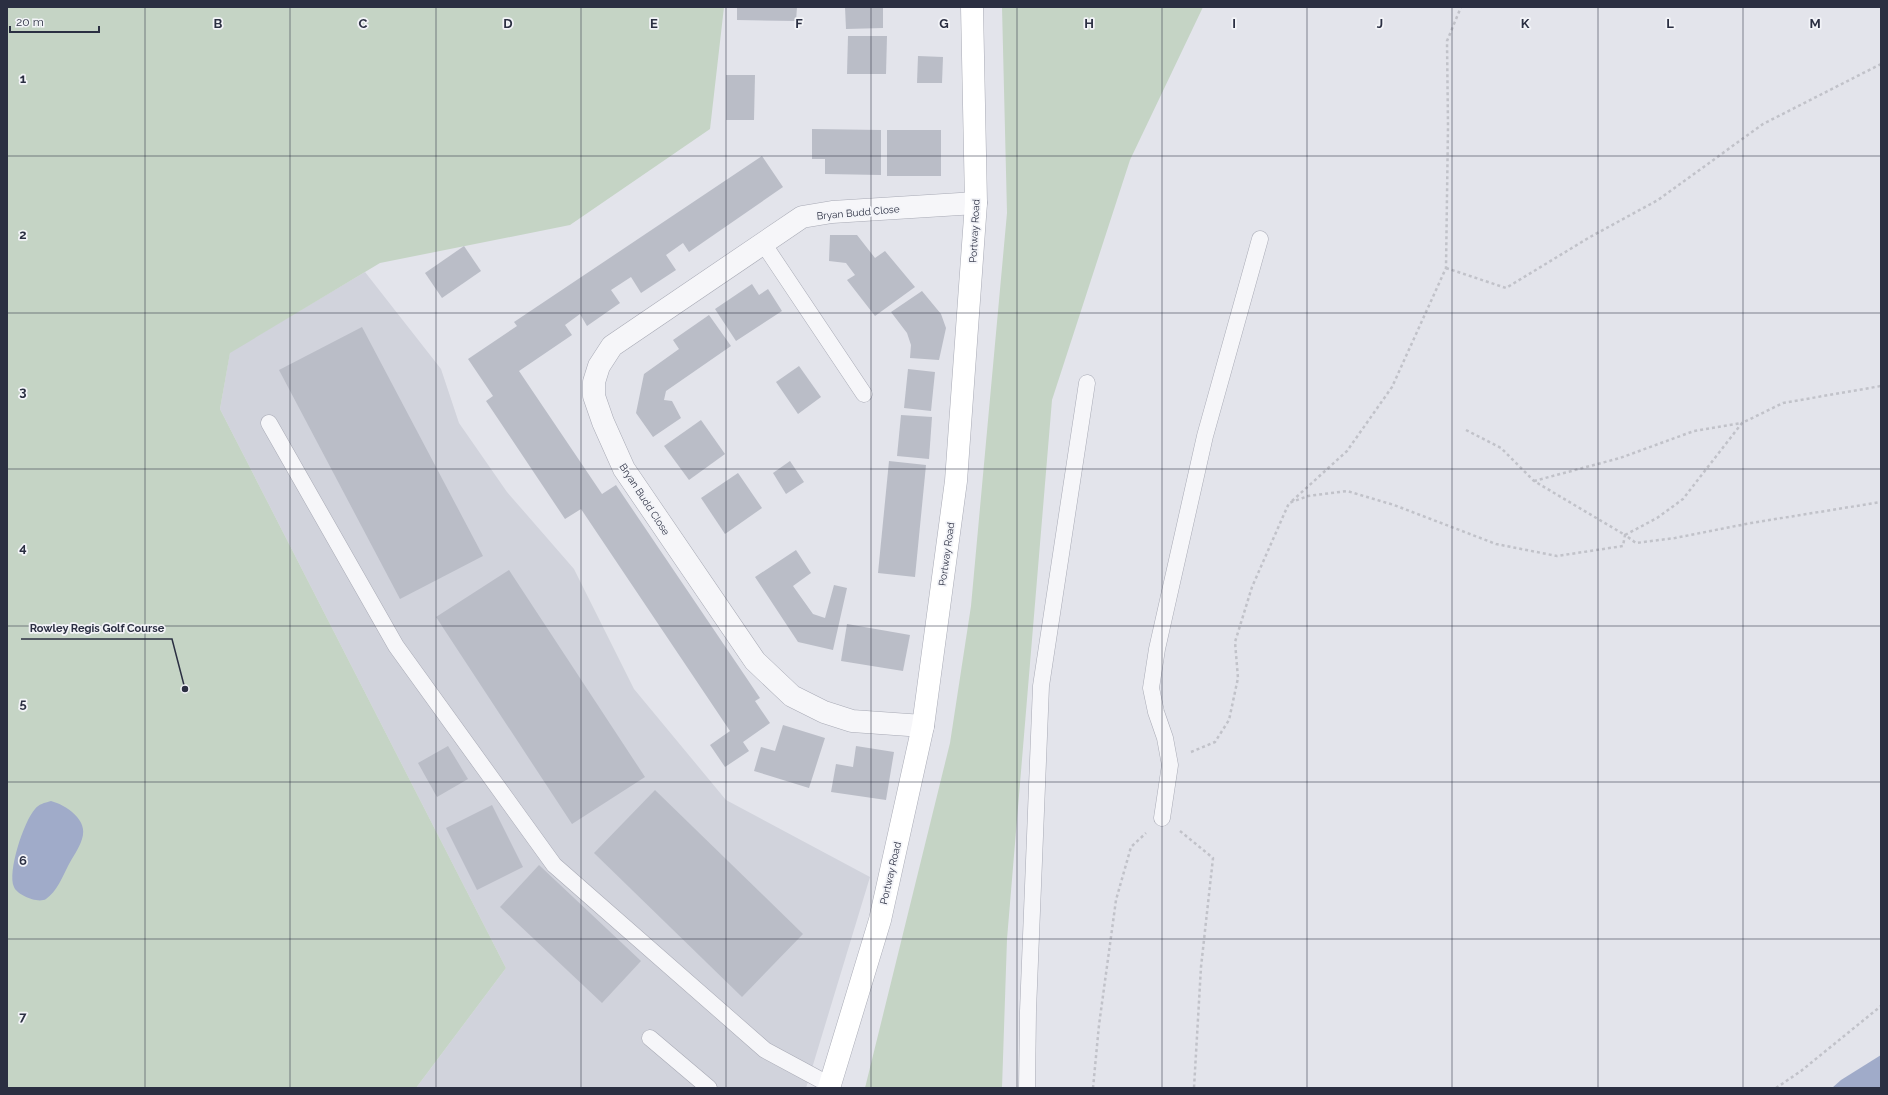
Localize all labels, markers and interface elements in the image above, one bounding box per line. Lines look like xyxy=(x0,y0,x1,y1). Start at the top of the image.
scale bar xyxy=(10,8,99,34)
text: 20 m xyxy=(16,15,44,29)
text: B xyxy=(214,16,223,31)
text: C xyxy=(359,16,368,31)
text: D xyxy=(503,16,513,31)
text: E xyxy=(650,16,658,31)
text: F xyxy=(795,16,803,31)
text: G xyxy=(939,16,949,31)
text: H xyxy=(1084,16,1094,31)
text: I xyxy=(1232,16,1236,31)
text: J xyxy=(1377,16,1383,31)
text: K xyxy=(1521,16,1530,31)
text: L xyxy=(1666,16,1674,31)
text: M xyxy=(1809,16,1821,31)
text: 1 xyxy=(20,71,27,86)
street label: Portway Road xyxy=(967,199,982,263)
street label: Bryan Budd Close xyxy=(816,203,900,222)
text: 2 xyxy=(19,227,27,242)
text: 3 xyxy=(19,384,27,399)
street label: Bryan Budd Close xyxy=(617,461,672,537)
street label: Portway Road xyxy=(937,522,956,586)
text: 4 xyxy=(19,540,27,555)
callout: Rowley Regis Golf Course xyxy=(21,616,172,639)
text: Rowley Regis Golf Course xyxy=(30,622,165,635)
text: 5 xyxy=(19,696,27,711)
street label: Portway Road xyxy=(878,841,903,905)
text: 6 xyxy=(19,853,27,868)
text: 7 xyxy=(19,1009,27,1024)

